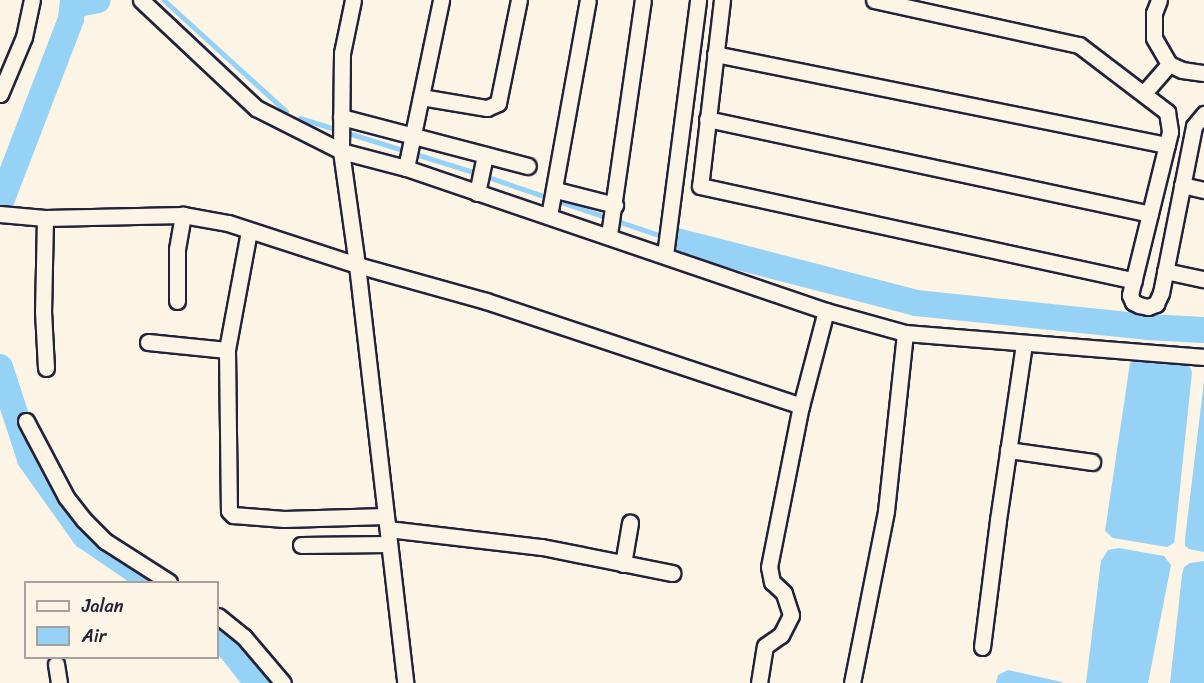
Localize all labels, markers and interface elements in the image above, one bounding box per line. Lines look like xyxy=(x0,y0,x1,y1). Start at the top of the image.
legend xyxy=(24,581,219,659)
text: Jalan xyxy=(82,590,123,622)
text: Air xyxy=(82,620,106,652)

